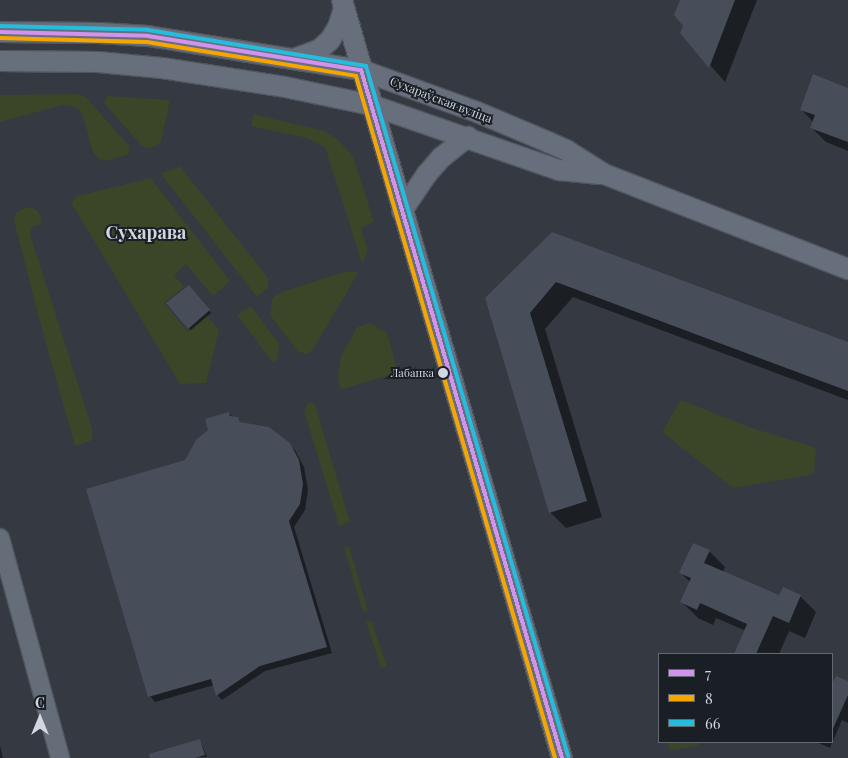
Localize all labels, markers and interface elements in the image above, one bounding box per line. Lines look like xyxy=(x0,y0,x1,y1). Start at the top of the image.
street label: Сухараўская вуліца xyxy=(388,74,494,126)
district label: Сухарава xyxy=(106,221,186,243)
place label: Лабанка xyxy=(391,366,434,380)
marker: Лабанка xyxy=(438,368,448,378)
legend xyxy=(658,653,833,743)
text: 7 xyxy=(705,663,711,683)
text: 8 xyxy=(705,688,713,708)
north arrow xyxy=(15,693,65,743)
text: С xyxy=(35,693,45,712)
text: 66 xyxy=(705,713,721,733)

